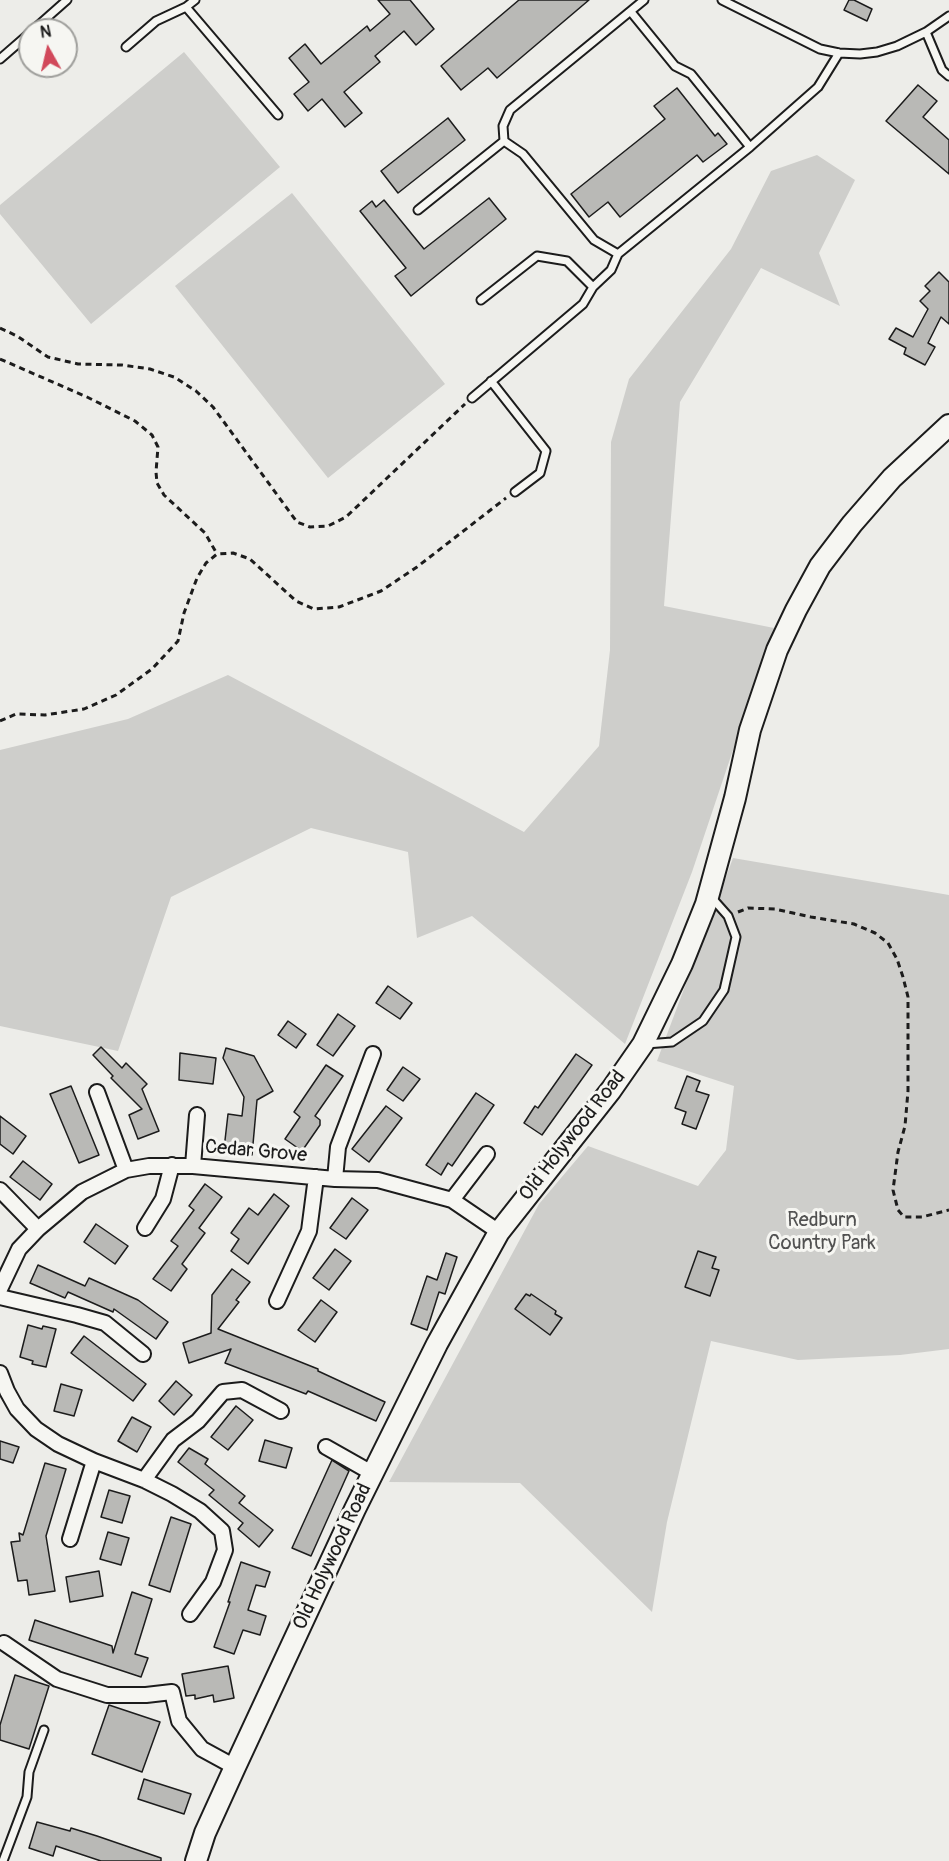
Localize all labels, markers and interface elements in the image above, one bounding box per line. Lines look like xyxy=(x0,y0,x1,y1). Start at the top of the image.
north arrow xyxy=(18,18,78,78)
text: N xyxy=(39,22,53,43)
street label: Old Holywood Road xyxy=(515,1066,631,1206)
street label: Cedar Grove xyxy=(204,1136,308,1168)
park label: Redburn Country Park xyxy=(768,1209,876,1256)
street label: Old Holywood Road xyxy=(289,1480,377,1634)

